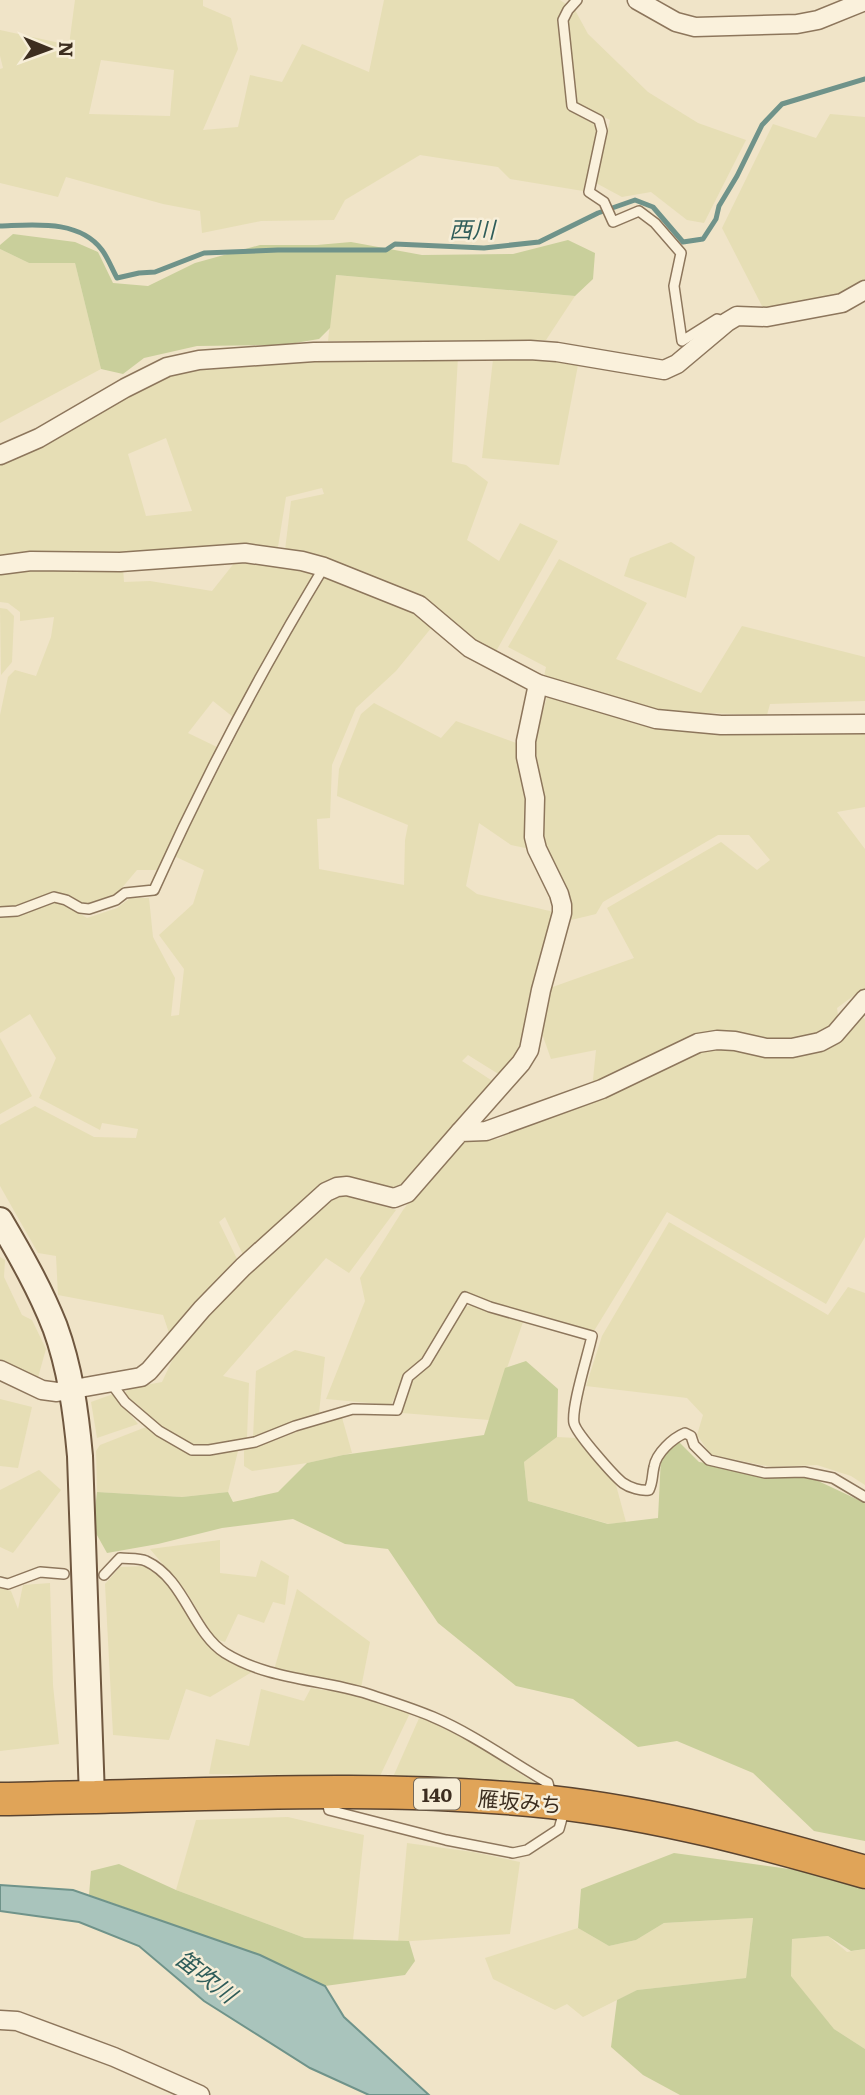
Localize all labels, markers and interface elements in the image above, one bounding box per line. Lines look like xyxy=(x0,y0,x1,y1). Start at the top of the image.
north arrow xyxy=(14,14,84,84)
text: N xyxy=(53,41,81,58)
water label: 西川 xyxy=(449,211,498,245)
road number: 140 xyxy=(414,1778,460,1810)
street label: 雁坂みち xyxy=(477,1781,563,1819)
water label: 笛吹川 xyxy=(169,1940,247,2011)

